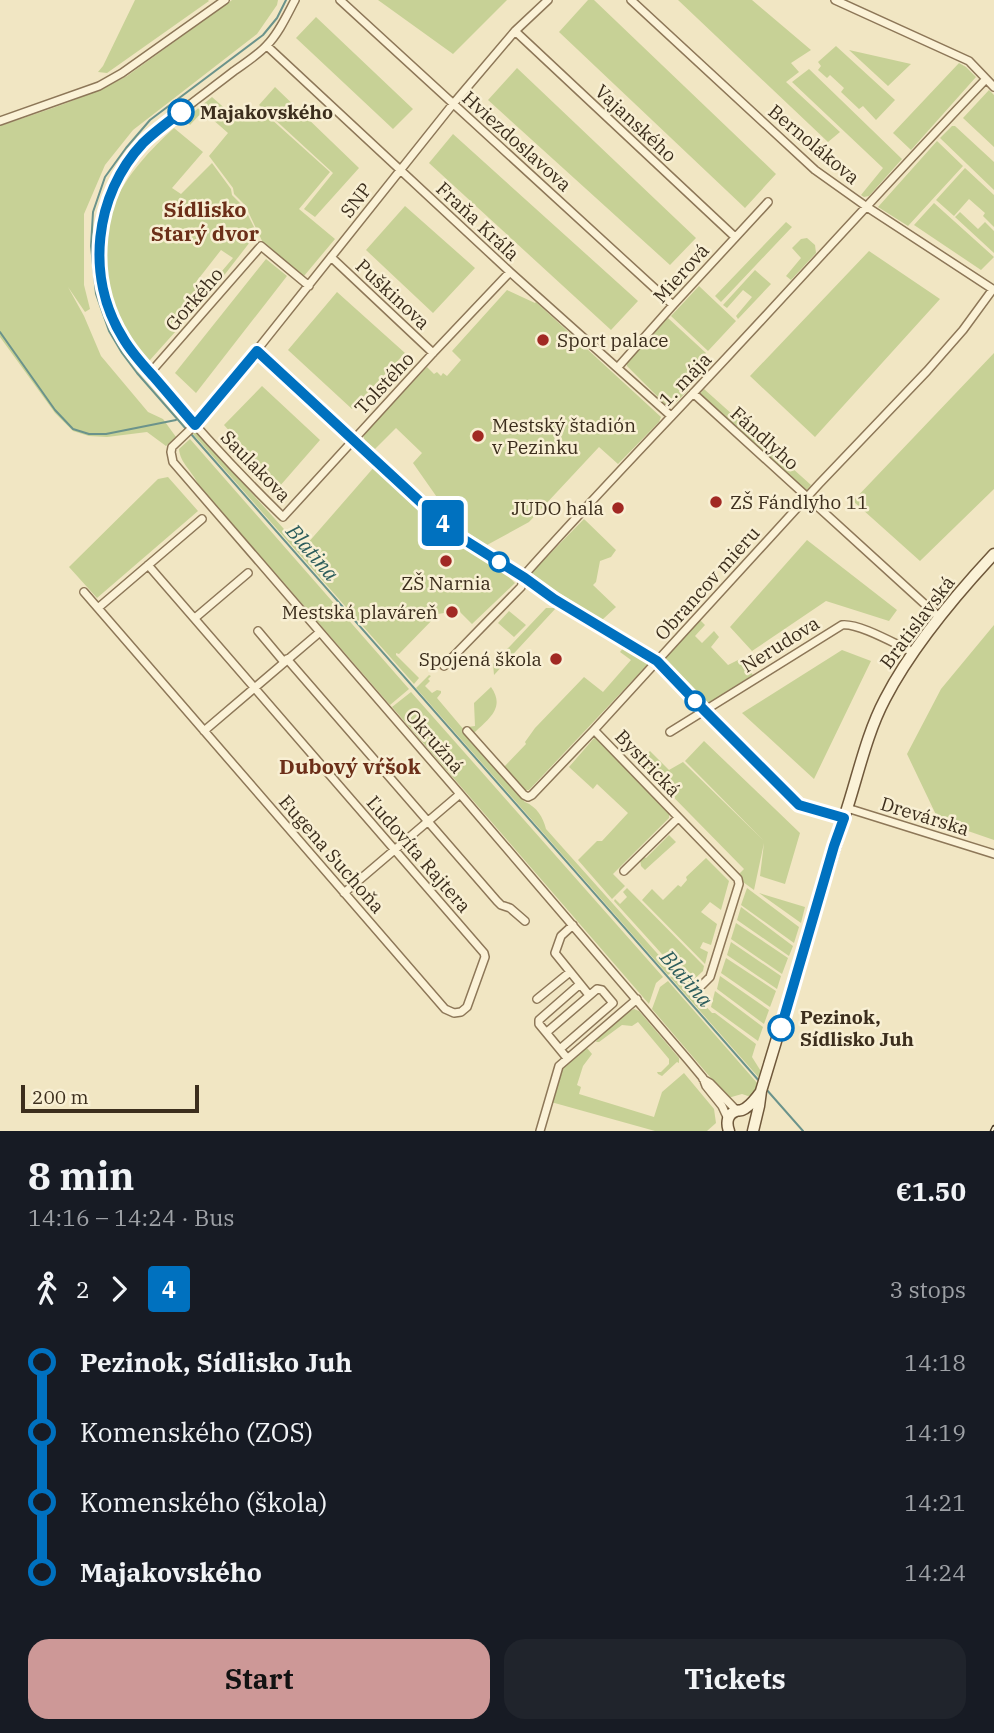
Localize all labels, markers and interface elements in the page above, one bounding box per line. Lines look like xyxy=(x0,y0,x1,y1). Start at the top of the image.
street label: Vajanského xyxy=(590,79,682,167)
street label: Hviezdoslavova xyxy=(457,86,577,196)
marker: Majakovského xyxy=(168,99,194,125)
street label: Bernolákova xyxy=(763,99,865,189)
place label: Majakovského xyxy=(200,100,333,124)
street label: Fraňa Kráľa xyxy=(431,176,525,266)
street label: SNP xyxy=(335,178,377,222)
district label: Sídlisko Starý dvor xyxy=(151,195,260,247)
street label: Mierová xyxy=(648,238,714,308)
street label: Puškinova xyxy=(351,254,435,334)
street label: Gorkého xyxy=(160,262,228,336)
place label: Sport palace xyxy=(557,328,668,352)
marker: Sport palace xyxy=(535,332,551,348)
street label: Tolstého xyxy=(349,347,419,419)
street label: 1. mája xyxy=(654,347,716,411)
street label: Fándlyho xyxy=(726,401,804,475)
place label: Mestský štadión v Pezinku xyxy=(492,413,636,459)
street label: Saulakova xyxy=(216,425,296,507)
marker: Mestský štadión v Pezinku xyxy=(470,428,486,444)
place label: ZŠ Fándlyho 11 xyxy=(730,490,869,514)
marker: ZŠ Fándlyho 11 xyxy=(708,494,724,510)
place label: JUDO hala xyxy=(511,496,604,520)
line badge: 4 xyxy=(420,500,466,546)
marker: JUDO hala xyxy=(610,500,626,516)
text: 4 xyxy=(436,507,450,539)
water label: Blatina xyxy=(280,517,346,587)
street label: Obrancov mieru xyxy=(649,521,765,645)
unlabelled marker xyxy=(489,552,509,572)
marker: ZŠ Narnia xyxy=(438,553,454,569)
place label: ZŠ Narnia xyxy=(401,571,491,595)
street label: Bratislavská xyxy=(874,571,960,673)
place label: Mestská plaváreň xyxy=(282,600,438,624)
marker: Mestská plaváreň xyxy=(444,604,460,620)
street label: Nerudova xyxy=(736,611,824,677)
place label: Spojená škola xyxy=(419,647,542,671)
marker: Spojená škola xyxy=(548,651,564,667)
unlabelled marker xyxy=(685,691,705,711)
street label: Okružná xyxy=(401,704,469,778)
street label: Bystrická xyxy=(610,724,686,802)
district label: Dubový vŕšok xyxy=(279,752,421,780)
street label: Eugena Suchoňa xyxy=(274,790,390,918)
street label: Ľudovíta Rajtera xyxy=(362,791,476,917)
street label: Drevárska xyxy=(878,791,972,841)
water label: Blatina xyxy=(654,943,720,1013)
place label: Pezinok, Sídlisko Juh xyxy=(800,1005,914,1051)
marker: Pezinok, Sídlisko Juh xyxy=(768,1015,794,1041)
scale bar xyxy=(21,1082,200,1114)
text: 200 m xyxy=(32,1085,89,1109)
text: 8 min xyxy=(28,1151,134,1200)
text: €1.50 xyxy=(896,1174,966,1208)
text: 14:16 – 14:24 · Bus xyxy=(28,1202,235,1232)
icon: walk xyxy=(28,1270,66,1308)
icon: forward xyxy=(100,1270,138,1308)
text: 4 xyxy=(162,1273,176,1305)
text: 2 xyxy=(76,1274,90,1304)
text: 3 stops xyxy=(889,1274,966,1304)
text: Pezinok, Sídlisko Juh xyxy=(80,1345,352,1379)
text: 14:18 xyxy=(904,1347,966,1377)
text: Komenského (ZOS) xyxy=(80,1415,313,1449)
text: 14:19 xyxy=(904,1417,966,1447)
text: Komenského (škola) xyxy=(80,1485,327,1519)
text: 14:21 xyxy=(904,1487,966,1517)
text: Majakovského xyxy=(80,1555,262,1589)
text: 14:24 xyxy=(904,1557,966,1587)
button: Start xyxy=(28,1639,490,1719)
button: Tickets xyxy=(504,1639,966,1719)

